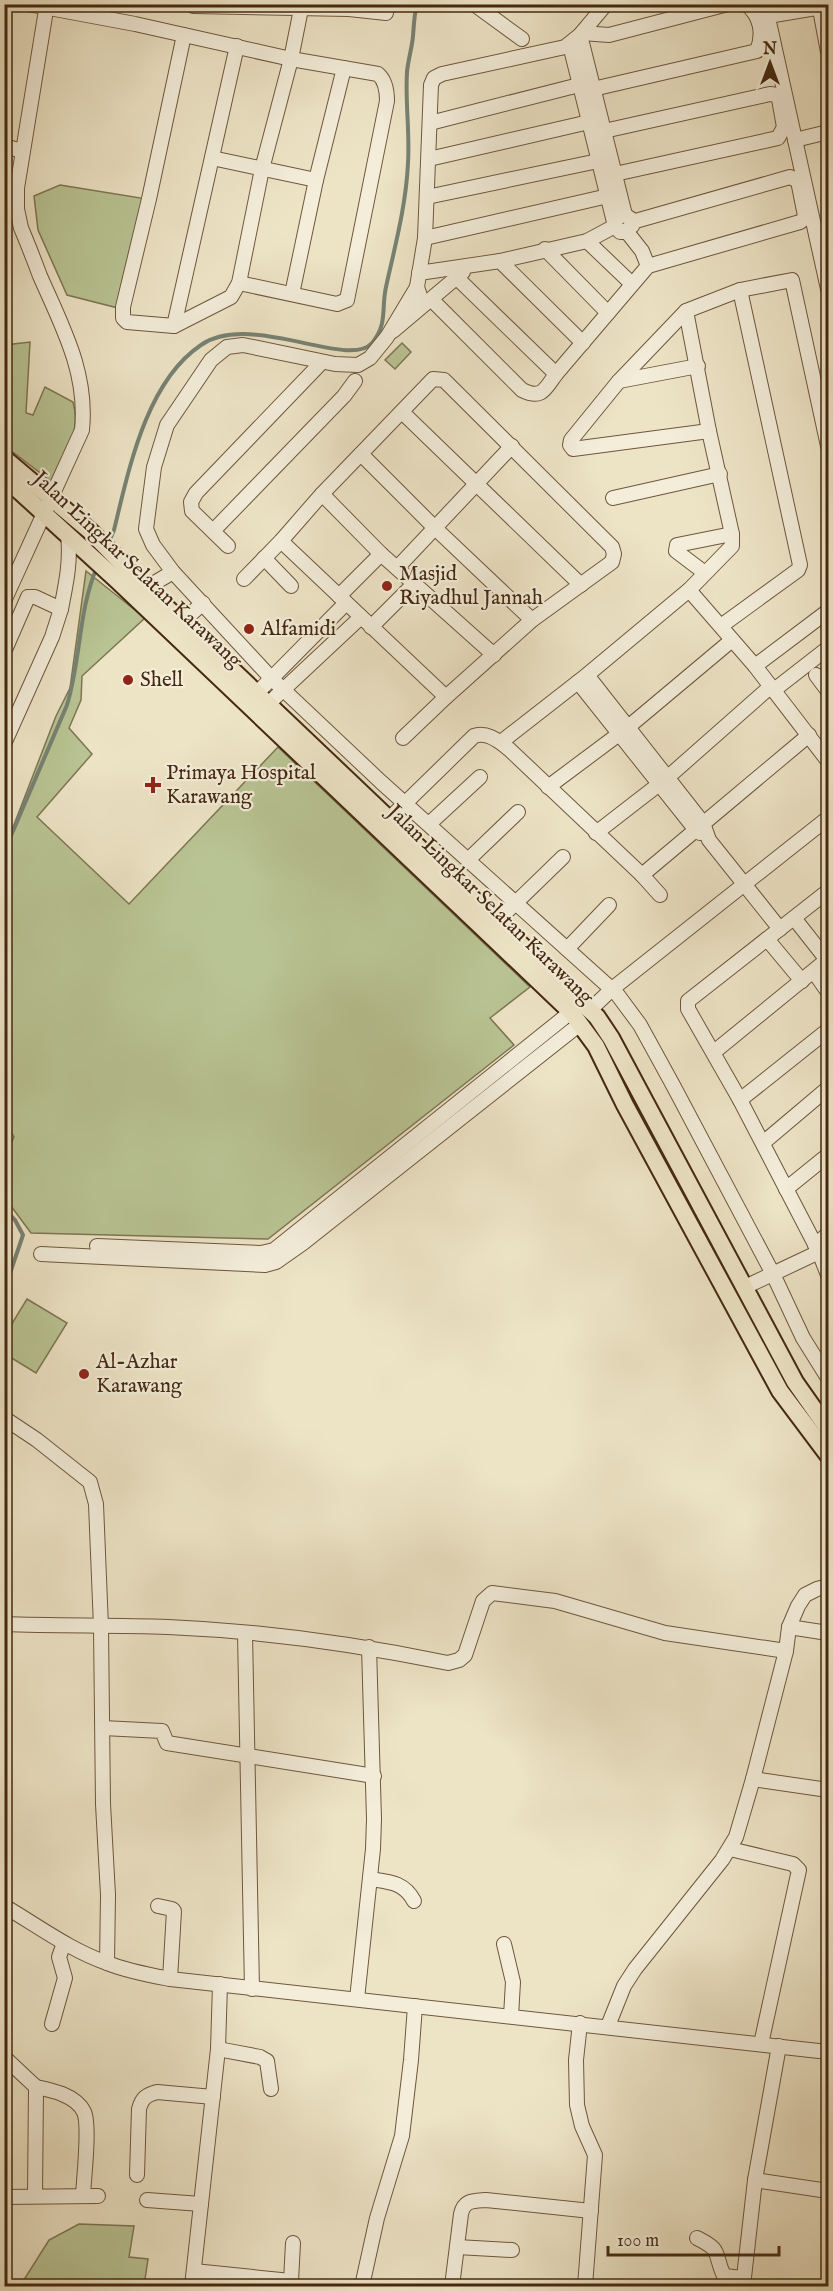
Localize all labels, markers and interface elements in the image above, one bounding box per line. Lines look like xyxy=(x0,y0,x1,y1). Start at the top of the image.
north arrow xyxy=(740,33,800,93)
text: N xyxy=(762,40,777,60)
street label: Jalan Lingkar Selatan Karawang xyxy=(25,464,248,675)
place label: Masjid Riyadhul Jannah xyxy=(399,561,543,612)
marker: Masjid Riyadhul Jannah xyxy=(380,579,394,593)
place label: Alfamidi xyxy=(260,616,336,643)
marker: Alfamidi xyxy=(242,622,256,636)
place label: Shell xyxy=(140,667,183,694)
marker: Shell xyxy=(121,673,135,687)
place label: Primaya Hospital Karawang xyxy=(166,760,316,811)
marker: Primaya Hospital Karawang xyxy=(144,776,162,794)
street label: Jalan Lingkar Selatan Karawang xyxy=(380,798,599,1011)
place label: Al-Azhar Karawang xyxy=(95,1349,183,1400)
marker: Al-Azhar Karawang xyxy=(77,1367,91,1381)
scale bar xyxy=(608,2219,779,2257)
text: 100 m xyxy=(617,2230,659,2253)

